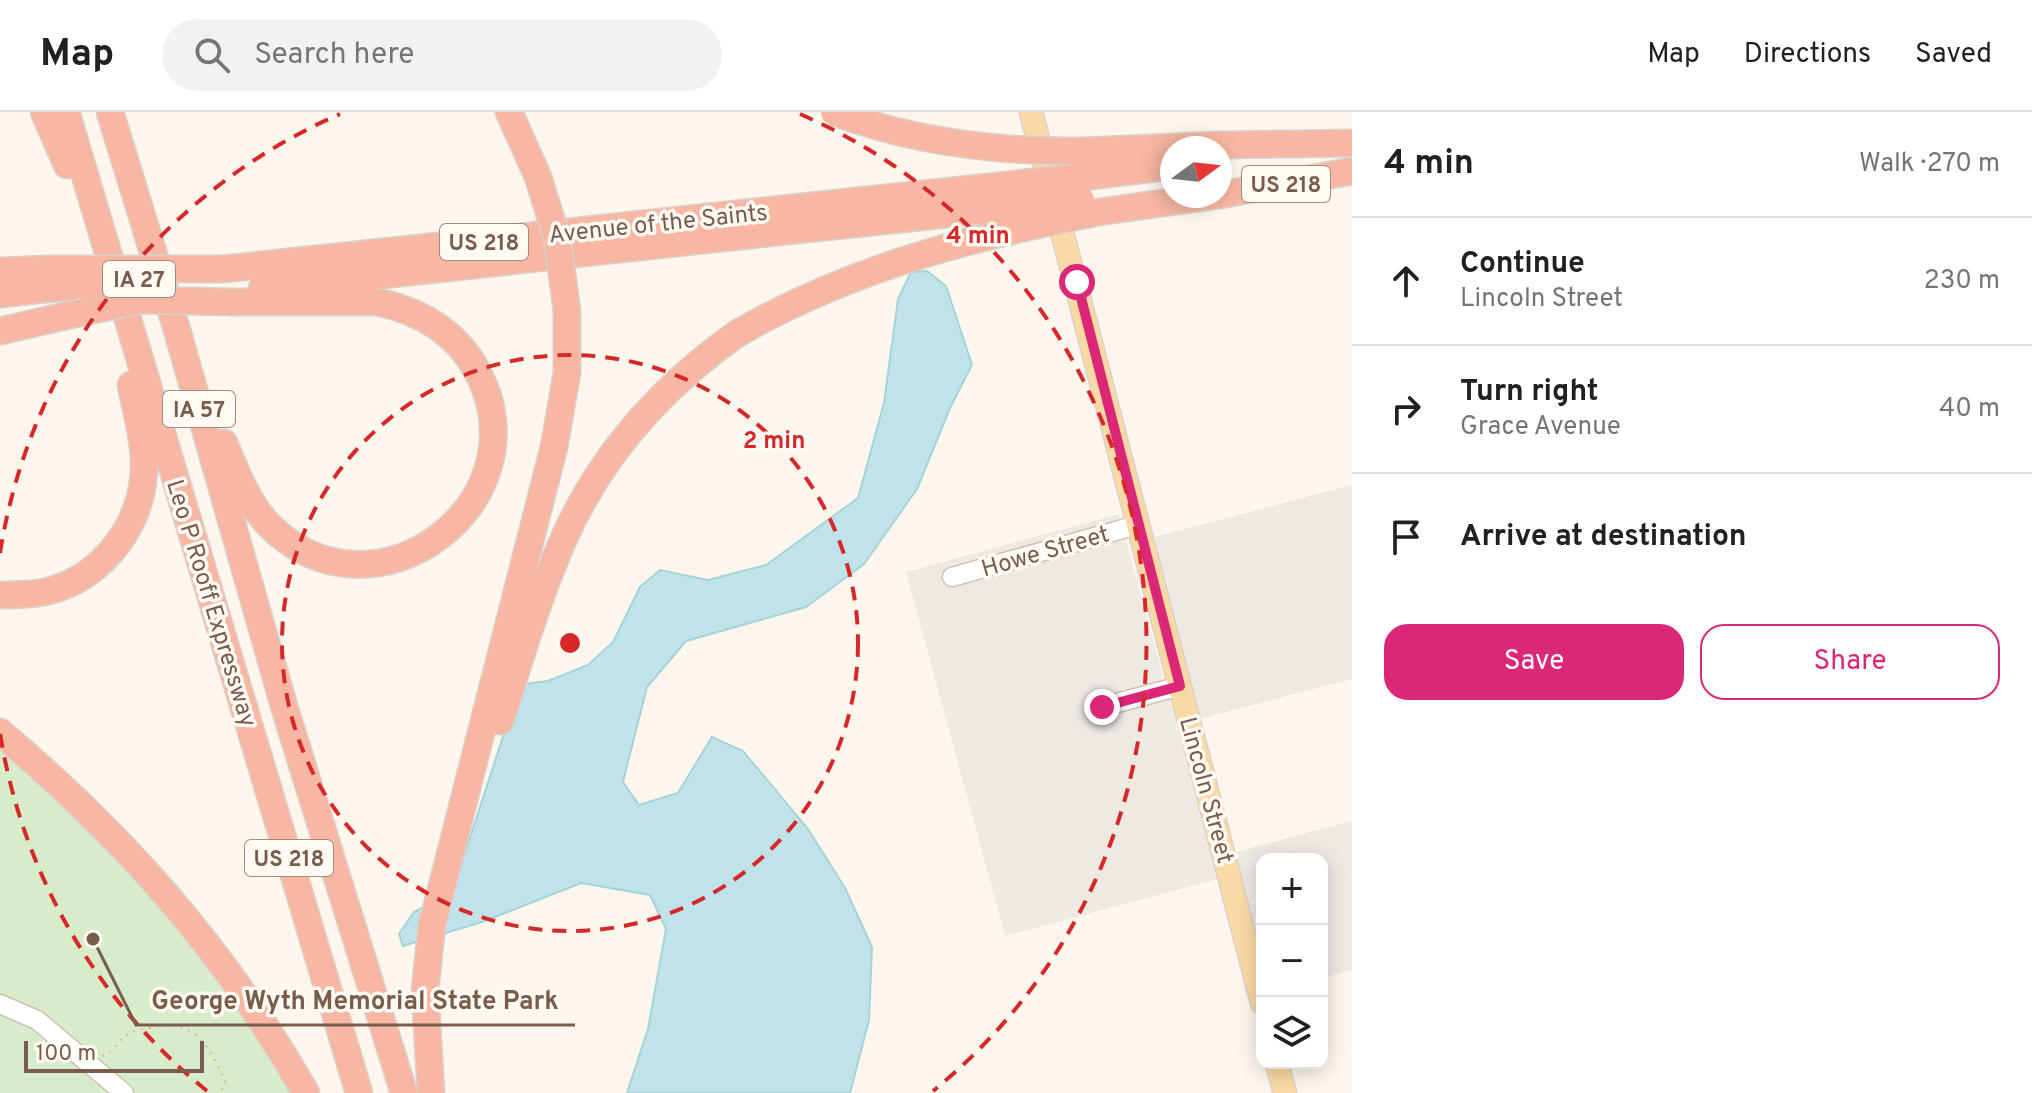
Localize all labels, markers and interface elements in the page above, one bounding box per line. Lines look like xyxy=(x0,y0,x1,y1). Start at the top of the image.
search box xyxy=(162,19,722,91)
text: Map xyxy=(40,31,114,80)
icon: search xyxy=(190,33,234,77)
text: Search here xyxy=(254,37,414,74)
text: Map xyxy=(1647,37,1700,73)
text: Directions xyxy=(1744,37,1871,73)
text: Saved xyxy=(1915,37,1992,73)
north arrow xyxy=(1160,136,1232,208)
text: 4 min xyxy=(1384,143,1474,186)
text: Walk · 270 m xyxy=(1859,148,2000,181)
road number: US 218 xyxy=(1242,166,1330,202)
street label: Avenue of the Saints xyxy=(547,199,769,251)
text: 4 min xyxy=(946,222,1010,252)
road number: US 218 xyxy=(440,224,528,260)
text: Continue xyxy=(1460,246,1585,283)
icon: ahead xyxy=(1384,259,1428,303)
road number: IA 27 xyxy=(103,261,175,297)
route start xyxy=(1059,264,1095,300)
text: 230 m xyxy=(1924,265,2000,298)
text: Lincoln Street xyxy=(1460,283,1623,316)
text: Turn right xyxy=(1460,374,1598,411)
icon: right xyxy=(1384,387,1428,431)
road number: IA 57 xyxy=(163,391,235,427)
text: 40 m xyxy=(1939,393,2000,426)
text: Grace Avenue xyxy=(1460,411,1621,444)
text: 2 min xyxy=(743,427,805,457)
street label: Leo P Rooff Expressway xyxy=(158,476,262,731)
icon: arrive xyxy=(1384,515,1428,559)
text: Arrive at destination xyxy=(1460,519,1746,556)
street label: Howe Street xyxy=(978,520,1113,585)
button: Save xyxy=(1384,624,1684,700)
button: Share xyxy=(1700,624,2000,700)
centre of rings xyxy=(556,629,584,657)
route end xyxy=(1084,689,1120,725)
street label: Lincoln Street xyxy=(1171,714,1239,867)
road number: US 218 xyxy=(245,840,333,876)
map controls xyxy=(1256,853,1328,1069)
button: + xyxy=(1256,853,1328,925)
button: − xyxy=(1256,925,1328,997)
callout: George Wyth Memorial State Park xyxy=(136,975,575,1025)
text: George Wyth Memorial State Park xyxy=(151,986,559,1019)
button: layers xyxy=(1256,997,1328,1069)
scale bar xyxy=(24,1037,204,1073)
text: 100 m xyxy=(36,1041,96,1068)

